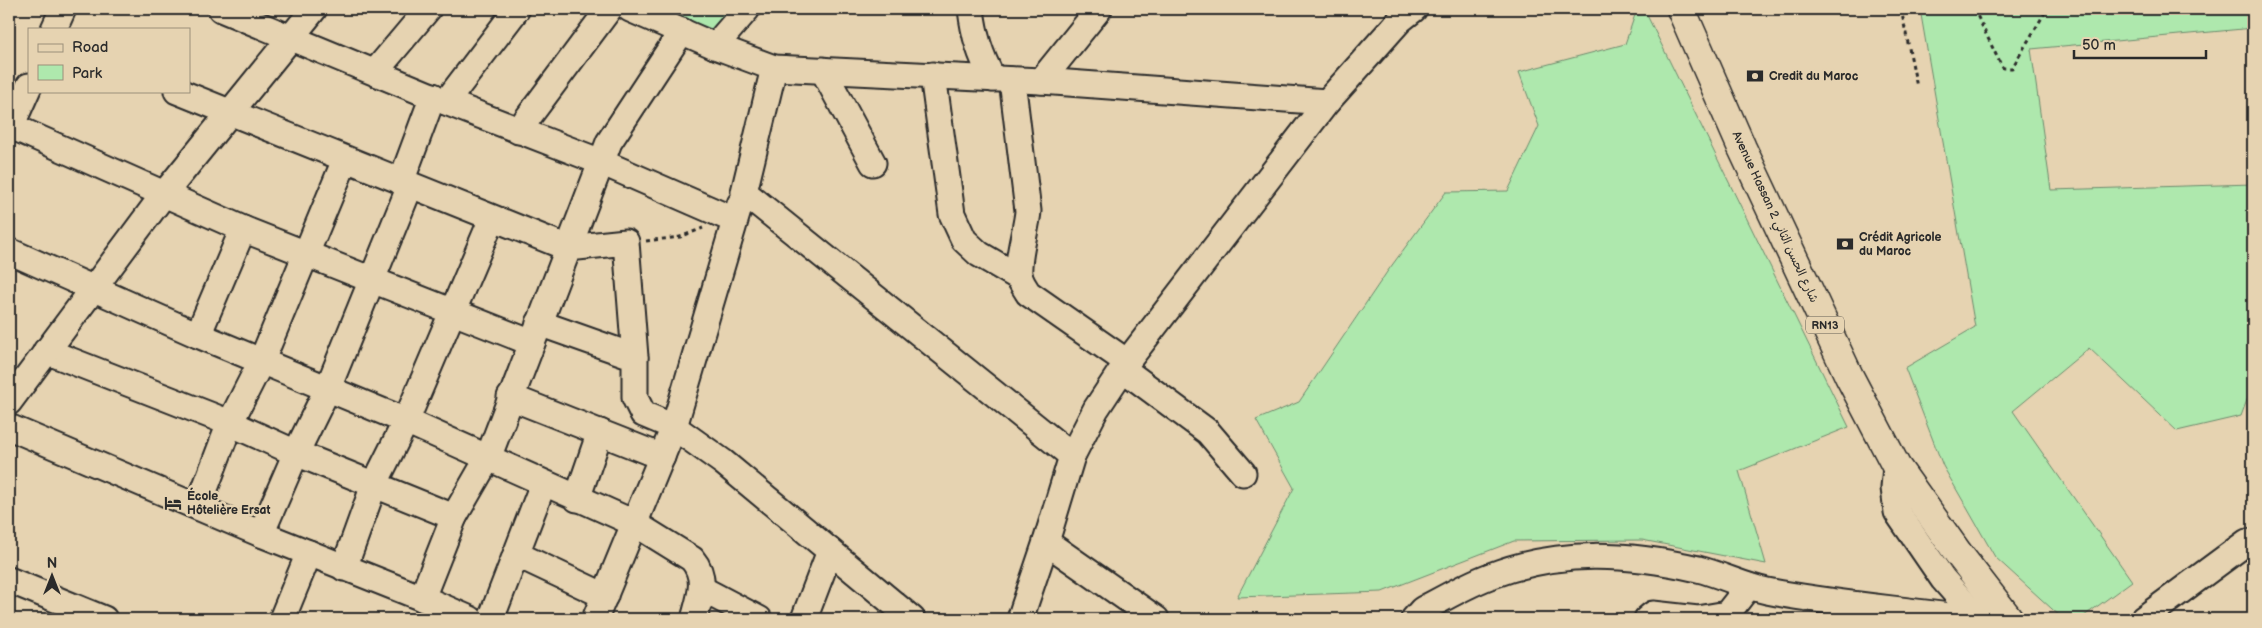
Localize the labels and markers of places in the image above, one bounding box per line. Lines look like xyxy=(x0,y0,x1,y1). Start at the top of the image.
bank icon: Credit du Maroc xyxy=(1745,66,1765,86)
place label: Credit du Maroc xyxy=(1769,69,1859,84)
place label: Crédit Agricole du Maroc xyxy=(1859,230,1942,259)
bank icon: Crédit Agricole du Maroc xyxy=(1835,234,1855,254)
place label: École Hôtelière Ersat xyxy=(187,487,271,518)
hotel icon: École Hôtelière Ersat xyxy=(163,493,183,513)

